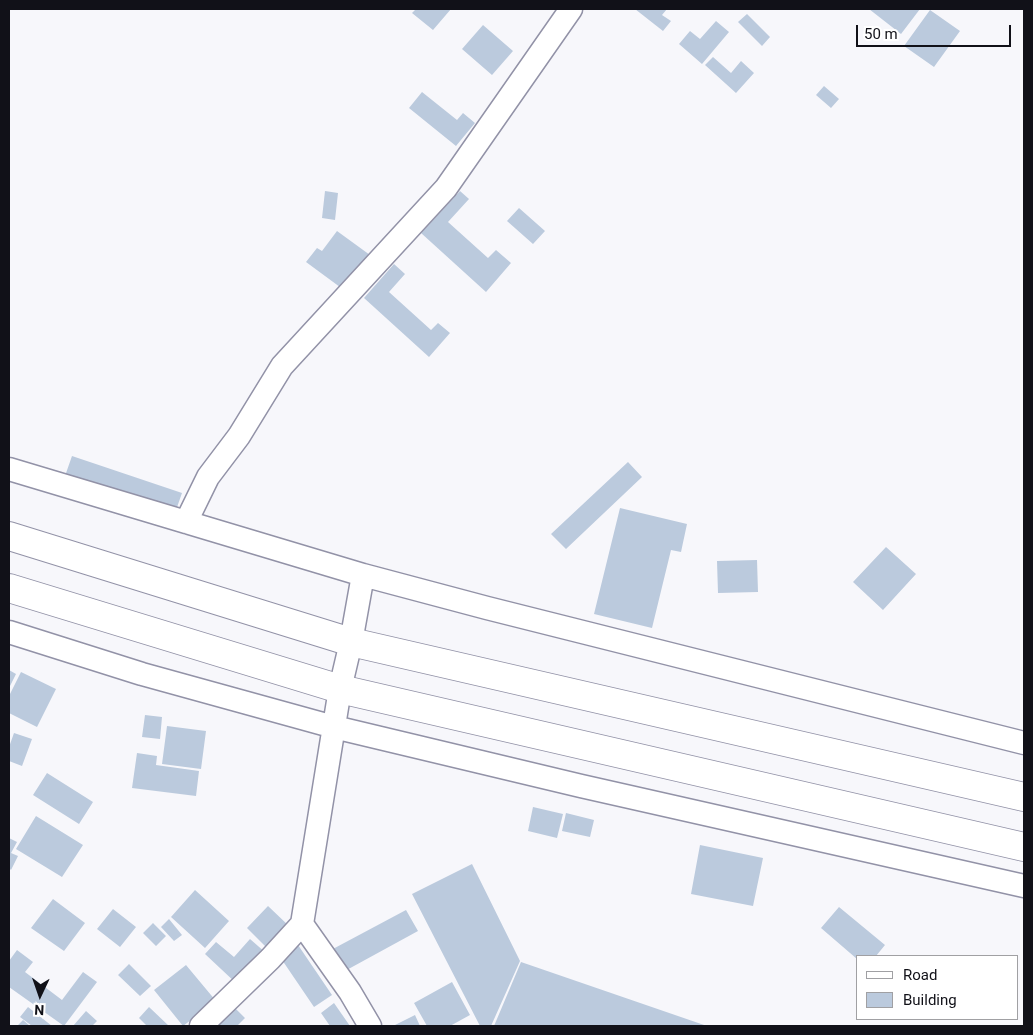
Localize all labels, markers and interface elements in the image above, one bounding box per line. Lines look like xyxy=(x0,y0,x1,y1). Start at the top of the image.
scale bar xyxy=(858,15,1013,47)
text: 50 m xyxy=(864,25,898,43)
legend xyxy=(856,955,1018,1020)
text: Road xyxy=(903,966,937,984)
north arrow xyxy=(15,970,65,1020)
text: Building xyxy=(903,991,957,1009)
text: N xyxy=(34,1002,45,1018)

